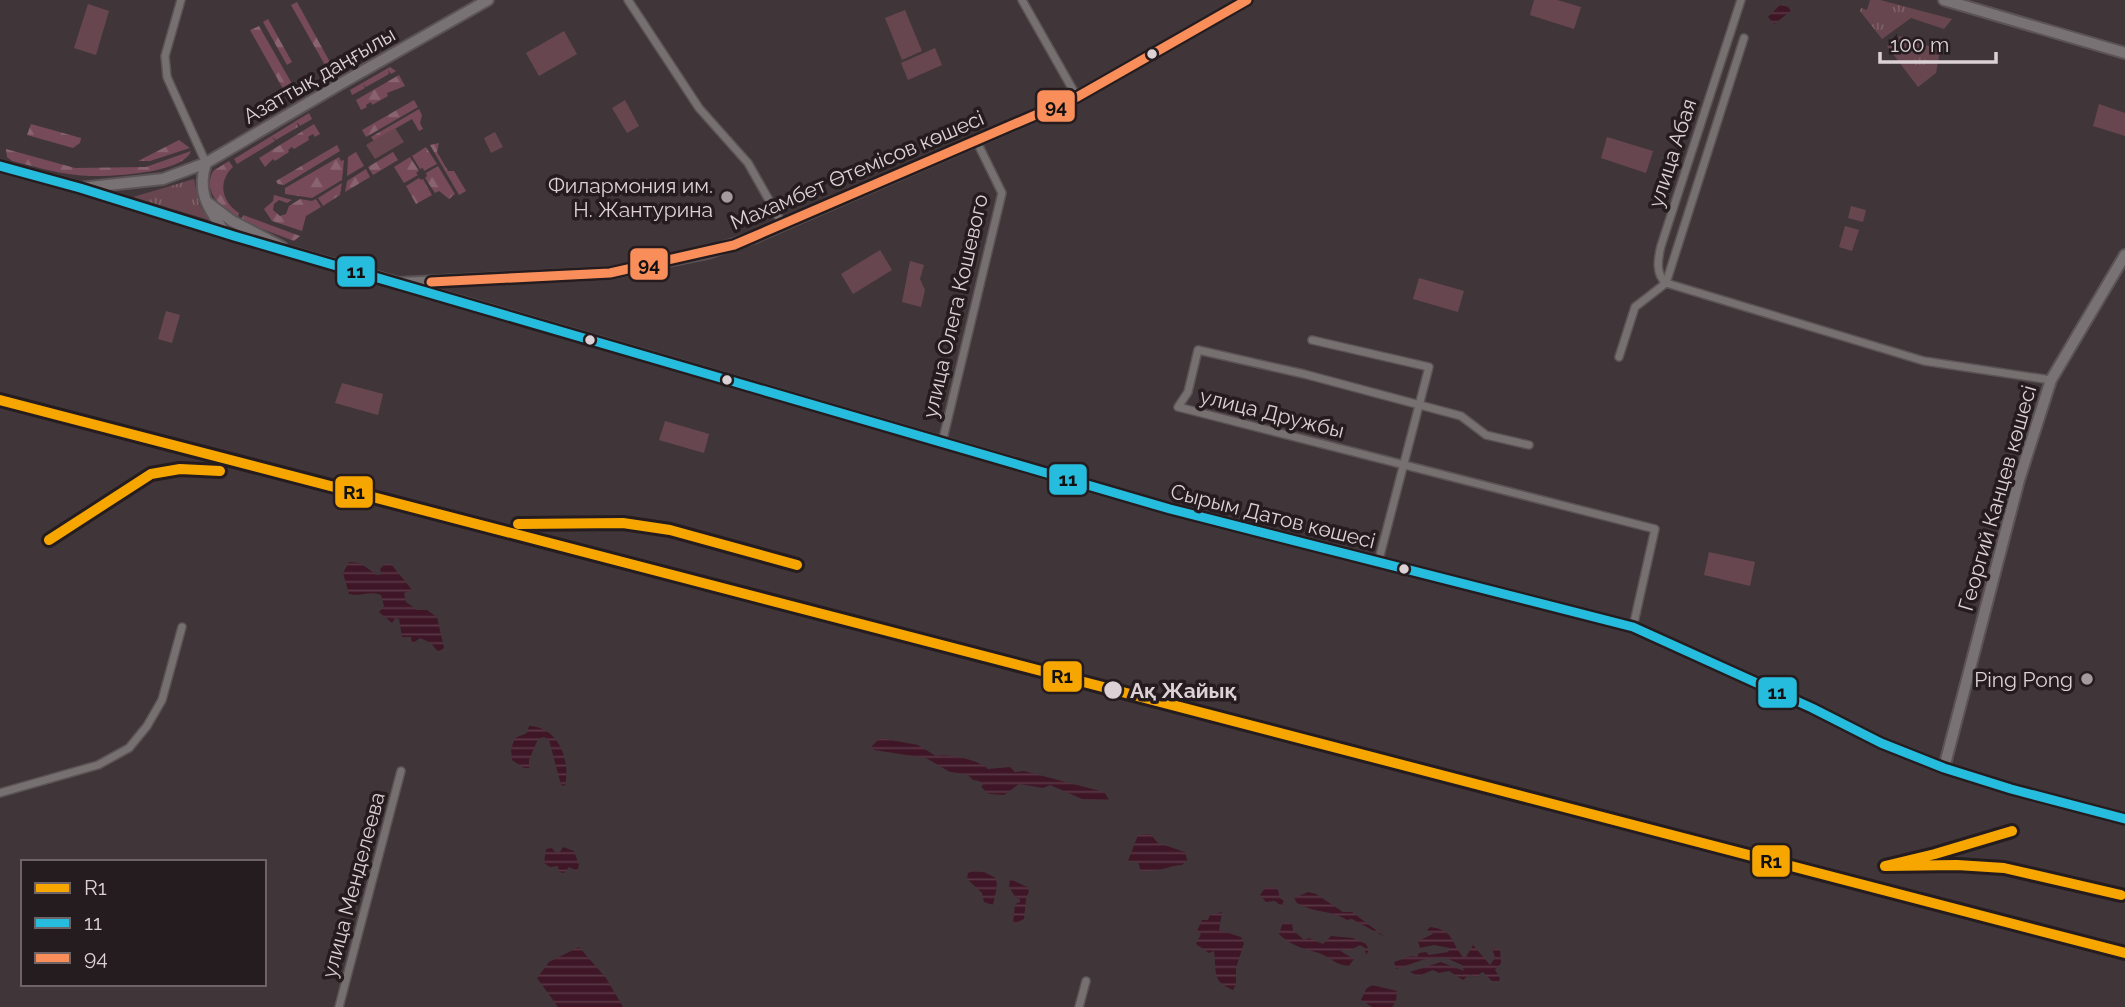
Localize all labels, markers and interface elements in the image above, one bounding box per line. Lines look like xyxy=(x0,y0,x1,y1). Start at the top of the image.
street label: Азаттық даңғылы xyxy=(238,21,400,129)
scale bar xyxy=(1880,21,1996,65)
text: 100 m xyxy=(1890,32,1949,57)
unlabelled marker xyxy=(1145,47,1159,61)
line badge: 94 xyxy=(1036,89,1076,123)
text: 94 xyxy=(1045,95,1067,117)
street label: улица Абая xyxy=(1643,95,1701,211)
street label: Махамбет Өтемісов көшесі xyxy=(726,105,988,235)
place label: Филармония им. Н. Жантурина xyxy=(548,173,713,222)
marker: Филармония им. Н. Жантурина xyxy=(719,189,735,205)
street label: улица Олега Кошевого xyxy=(917,192,993,420)
line badge: 94 xyxy=(629,247,669,281)
text: 94 xyxy=(638,253,660,275)
line badge: 11 xyxy=(336,255,376,288)
text: 11 xyxy=(347,260,365,282)
unlabelled marker xyxy=(583,333,597,347)
unlabelled marker xyxy=(720,373,734,387)
street label: Георгий Канцев көшесі xyxy=(1953,382,2041,614)
street label: улица Дружбы xyxy=(1197,383,1347,443)
line badge: 11 xyxy=(1048,463,1088,496)
text: 11 xyxy=(1059,468,1077,490)
line badge: R1 xyxy=(334,475,374,509)
street label: Сырым Датов көшесі xyxy=(1168,478,1378,554)
text: R1 xyxy=(343,481,365,503)
unlabelled marker xyxy=(1397,562,1411,576)
line badge: R1 xyxy=(1042,660,1083,693)
text: R1 xyxy=(1051,665,1073,687)
place label: Ping Pong xyxy=(1974,667,2073,692)
marker: Ping Pong xyxy=(2079,671,2095,687)
line badge: 11 xyxy=(1757,676,1798,709)
place label: Ақ Жайық xyxy=(1130,678,1237,703)
marker: Ақ Жайық xyxy=(1102,679,1124,701)
text: 11 xyxy=(1768,681,1786,703)
street label: улица Менделеева xyxy=(316,789,390,981)
line badge: R1 xyxy=(1751,844,1791,878)
text: R1 xyxy=(1760,850,1782,872)
legend xyxy=(21,860,266,986)
text: R1 xyxy=(84,875,107,900)
text: 11 xyxy=(84,910,102,935)
text: 94 xyxy=(84,945,108,970)

